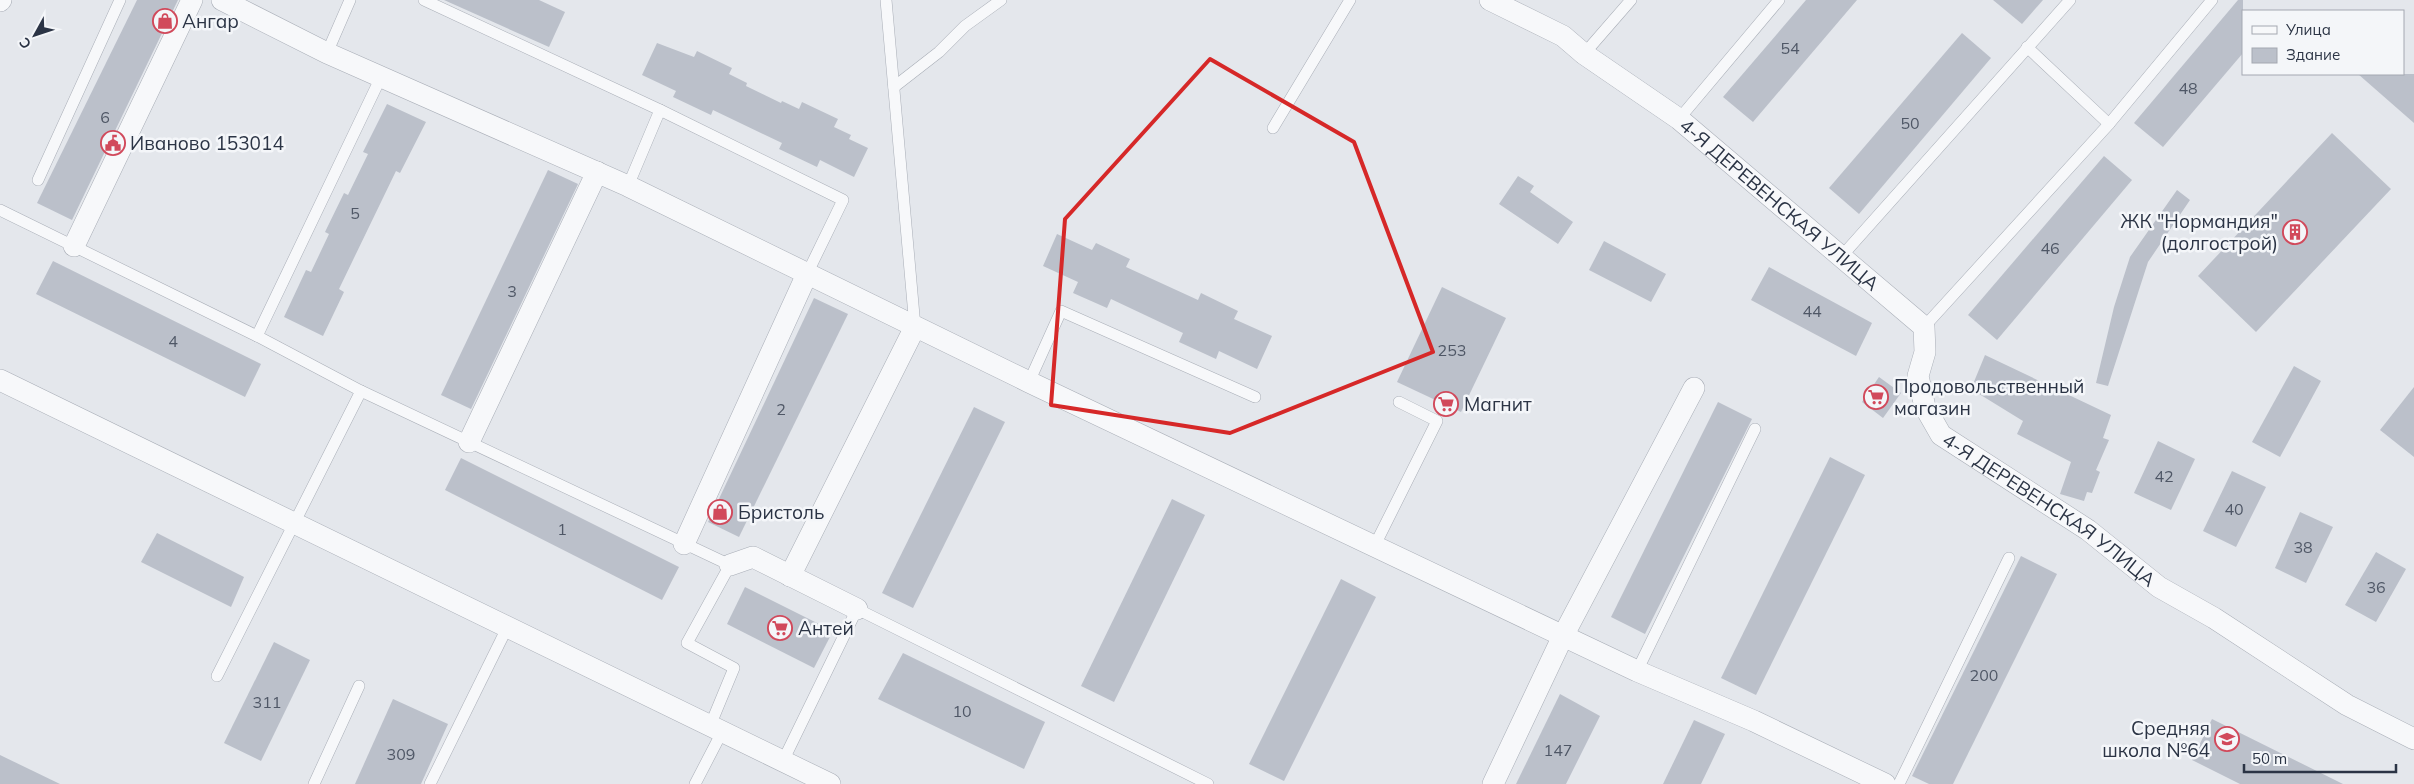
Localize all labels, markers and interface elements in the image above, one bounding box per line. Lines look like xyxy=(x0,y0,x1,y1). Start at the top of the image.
shop icon: Ангар xyxy=(152,8,178,34)
place label: Ангар xyxy=(182,9,239,33)
north arrow xyxy=(10,10,60,60)
legend xyxy=(2242,10,2404,75)
text: Улица xyxy=(2285,20,2331,39)
text: С xyxy=(15,34,35,53)
house number: 54 xyxy=(1780,38,1800,58)
text: Здание xyxy=(2286,45,2340,64)
house number: 48 xyxy=(2178,78,2198,98)
house number: 6 xyxy=(100,107,110,127)
street label: 4-Я ДЕРЕВЕНСКАЯ УЛИЦА xyxy=(1675,113,1884,296)
house number: 50 xyxy=(1900,113,1920,133)
public building icon: Иваново 153014 xyxy=(100,130,126,156)
place label: Иваново 153014 xyxy=(130,131,284,155)
house number: 5 xyxy=(350,203,360,223)
place label: ЖК "Нормандия" (долгострой) xyxy=(2121,209,2278,255)
building icon: ЖК "Нормандия" (долгострой) xyxy=(2282,219,2308,245)
house number: 46 xyxy=(2040,238,2060,258)
house number: 3 xyxy=(507,281,517,301)
house number: 44 xyxy=(1802,301,1822,321)
house number: 4 xyxy=(168,331,178,351)
house number: 253 xyxy=(1438,340,1466,360)
place label: Продовольственный магазин xyxy=(1894,374,2084,420)
supermarket icon: Продовольственный магазин xyxy=(1863,384,1889,410)
supermarket icon: Магнит xyxy=(1433,391,1459,417)
place label: Магнит xyxy=(1464,392,1532,416)
house number: 2 xyxy=(776,399,786,419)
street label: 4-Я ДЕРЕВЕНСКАЯ УЛИЦА xyxy=(1938,427,2161,592)
house number: 42 xyxy=(2154,466,2174,486)
shop icon: Бристоль xyxy=(707,499,733,525)
house number: 40 xyxy=(2224,499,2244,519)
place label: Бристоль xyxy=(738,500,824,524)
house number: 1 xyxy=(557,519,567,539)
house number: 38 xyxy=(2293,537,2313,557)
house number: 36 xyxy=(2366,577,2386,597)
supermarket icon: Антей xyxy=(767,615,793,641)
place label: Антей xyxy=(798,616,854,640)
house number: 200 xyxy=(1970,665,1998,685)
house number: 311 xyxy=(253,692,281,712)
house number: 10 xyxy=(952,701,972,721)
place label: Средняя школа №64 xyxy=(2102,716,2210,762)
school or university icon: Средняя школа №64 xyxy=(2214,726,2240,752)
house number: 147 xyxy=(1544,740,1572,760)
scale bar xyxy=(2244,742,2396,774)
house number: 309 xyxy=(387,744,415,764)
text: 50 m xyxy=(2252,749,2287,768)

